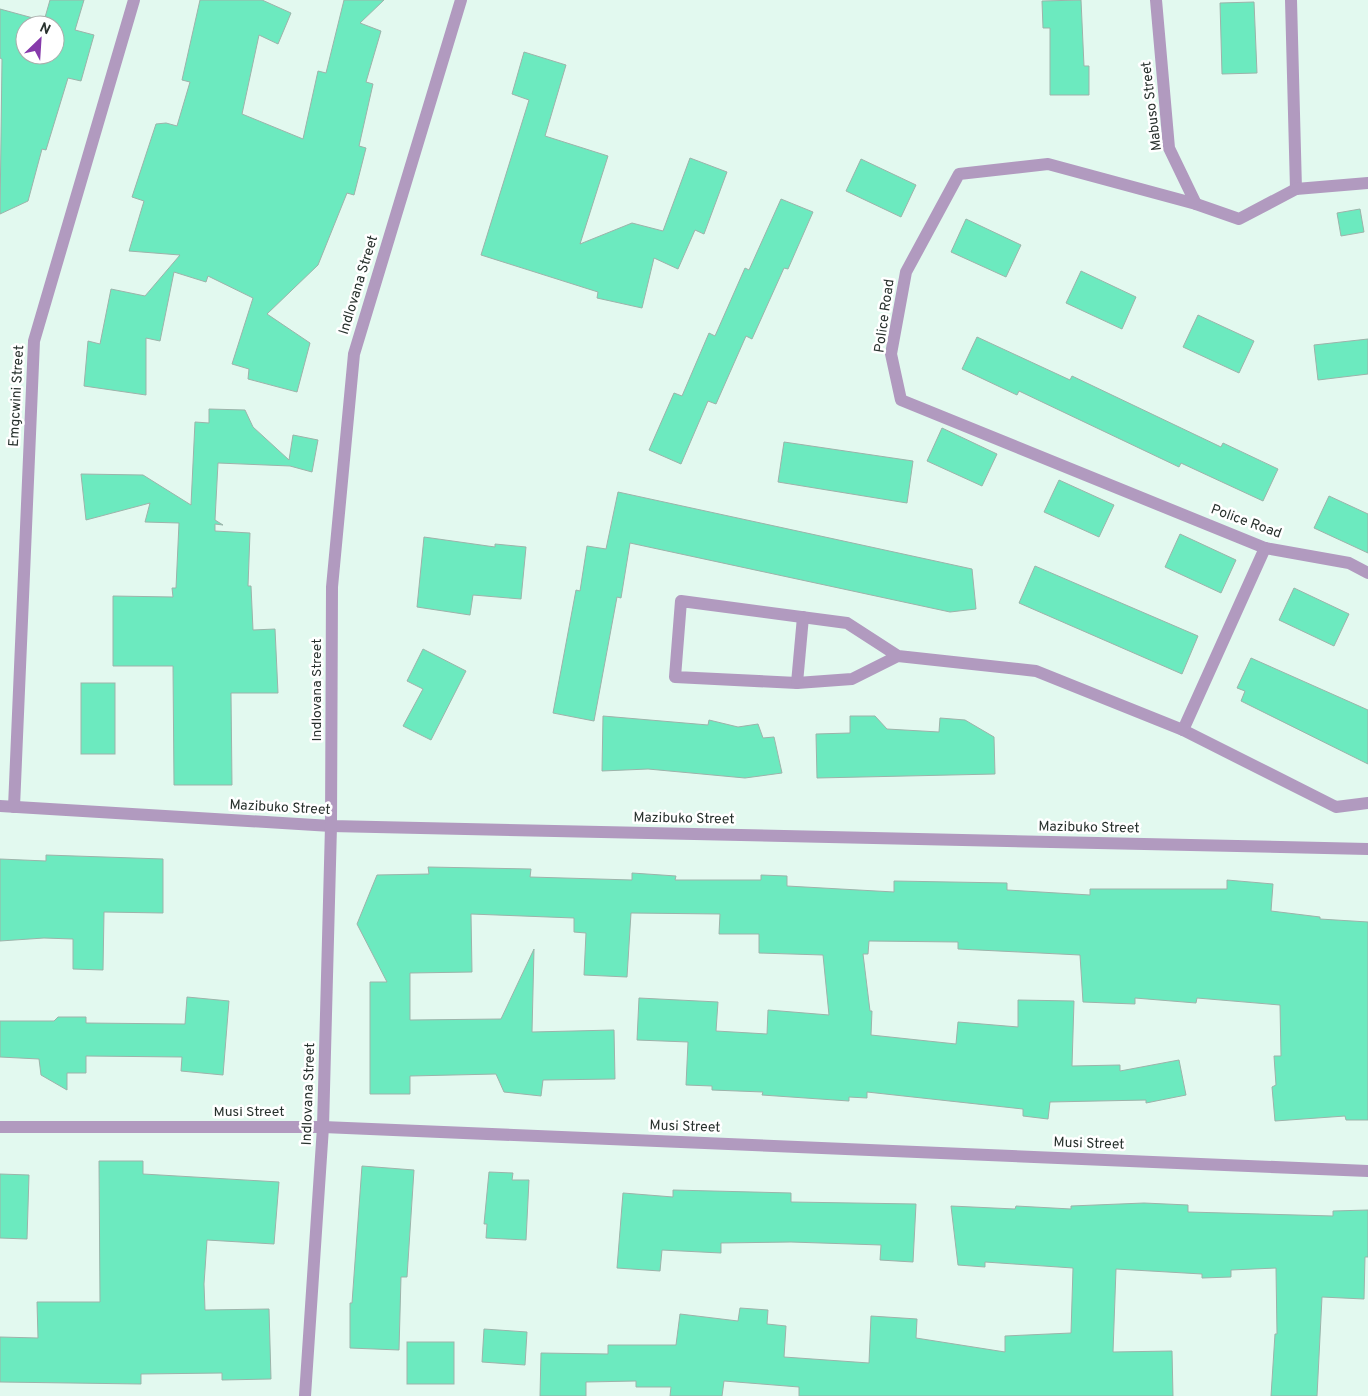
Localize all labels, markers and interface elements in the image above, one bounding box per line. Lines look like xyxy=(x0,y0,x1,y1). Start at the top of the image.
north arrow xyxy=(15,15,65,65)
text: N xyxy=(37,20,53,39)
street label: Mabuso Street xyxy=(1138,60,1166,152)
street label: Indlovana Street xyxy=(336,233,382,337)
street label: Police Road xyxy=(871,278,899,354)
street label: Emgcwini Street xyxy=(6,345,28,447)
street label: Police Road xyxy=(1208,501,1284,543)
street label: Indlovana Street xyxy=(309,639,326,741)
street label: Mazibuko Street xyxy=(229,797,331,819)
street label: Mazibuko Street xyxy=(633,810,735,828)
street label: Mazibuko Street xyxy=(1038,819,1140,837)
street label: Indlovana Street xyxy=(299,1042,319,1146)
street label: Musi Street xyxy=(213,1104,285,1121)
street label: Musi Street xyxy=(649,1117,721,1137)
street label: Musi Street xyxy=(1053,1134,1125,1154)

